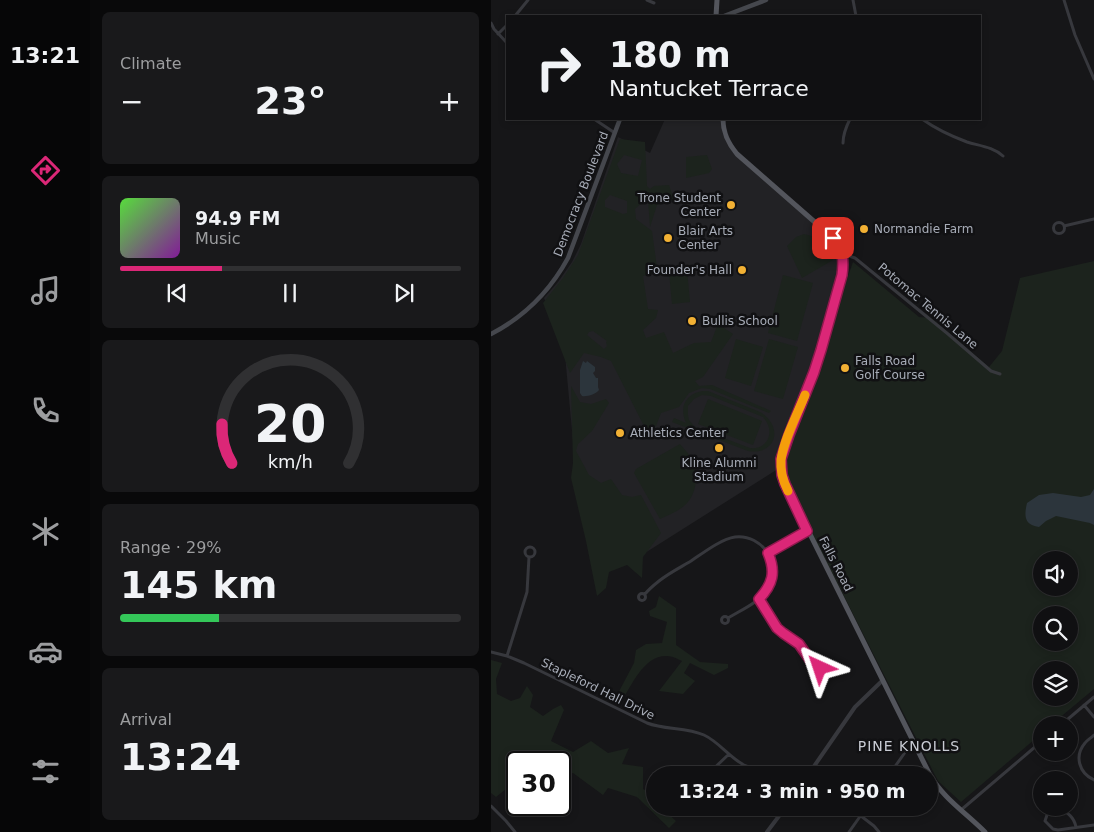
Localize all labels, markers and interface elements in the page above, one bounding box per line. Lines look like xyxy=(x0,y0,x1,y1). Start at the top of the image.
icon: right xyxy=(526,35,591,100)
text: 180 m xyxy=(609,35,731,75)
text: 13:21 xyxy=(10,43,80,68)
text: Climate xyxy=(120,54,182,73)
text: Nantucket Terrace xyxy=(609,76,809,101)
text: 23° xyxy=(255,79,326,123)
text: − xyxy=(120,85,143,118)
text: + xyxy=(438,85,461,118)
street label: Democracy Boulevard xyxy=(551,130,611,258)
icon: directions xyxy=(28,153,63,188)
place label: Trone Student Center xyxy=(636,191,721,219)
marker: Trone Student Center xyxy=(725,199,737,211)
text: 94.9 FM xyxy=(195,207,280,229)
pin xyxy=(812,217,854,259)
place label: Normandie Farm xyxy=(874,222,973,236)
marker: Normandie Farm xyxy=(858,223,870,235)
place label: Blair Arts Center xyxy=(678,224,733,252)
icon: arrive xyxy=(819,224,847,252)
text: Music xyxy=(195,229,241,248)
marker: Blair Arts Center xyxy=(662,232,674,244)
street label: Potomac Tennis Lane xyxy=(875,260,981,352)
place label: Founder's Hall xyxy=(647,263,732,277)
marker: Founder's Hall xyxy=(736,264,748,276)
icon: music xyxy=(28,273,63,308)
icon: previous xyxy=(163,279,191,307)
icon: pause xyxy=(276,279,304,307)
icon: next xyxy=(390,279,418,307)
place label: Bullis School xyxy=(702,314,778,328)
marker: Bullis School xyxy=(686,315,698,327)
place label: Falls Road Golf Course xyxy=(855,354,925,382)
marker: Falls Road Golf Course xyxy=(839,362,851,374)
icon: phone xyxy=(28,393,63,428)
text: 20 xyxy=(254,394,327,454)
place label: Athletics Center xyxy=(630,426,726,440)
marker: Athletics Center xyxy=(614,427,626,439)
marker: Kline Alumni Stadium xyxy=(713,442,725,454)
text: km/h xyxy=(268,451,313,472)
place label: Kline Alumni Stadium xyxy=(681,456,757,484)
icon: climate xyxy=(28,514,63,549)
street label: Falls Road xyxy=(816,534,856,594)
text: Range · 29% xyxy=(120,538,222,557)
map controls xyxy=(1033,551,1078,816)
button: sound xyxy=(1033,551,1078,596)
text: 145 km xyxy=(120,563,277,607)
button: search xyxy=(1033,606,1078,651)
icon: car xyxy=(28,634,63,669)
position arrow xyxy=(793,641,845,693)
street label: Stapleford Hall Drive xyxy=(539,655,657,723)
button: layers xyxy=(1033,661,1078,706)
text: Arrival xyxy=(120,710,172,729)
button: + xyxy=(1033,716,1078,761)
text: 13:24 xyxy=(120,735,241,779)
district label: PINE KNOLLS xyxy=(858,738,960,754)
speed limit sign: 30 xyxy=(506,751,571,816)
icon: filters xyxy=(28,754,63,789)
button: − xyxy=(1033,771,1078,816)
text: 13:24 · 3 min · 950 m xyxy=(678,780,906,802)

